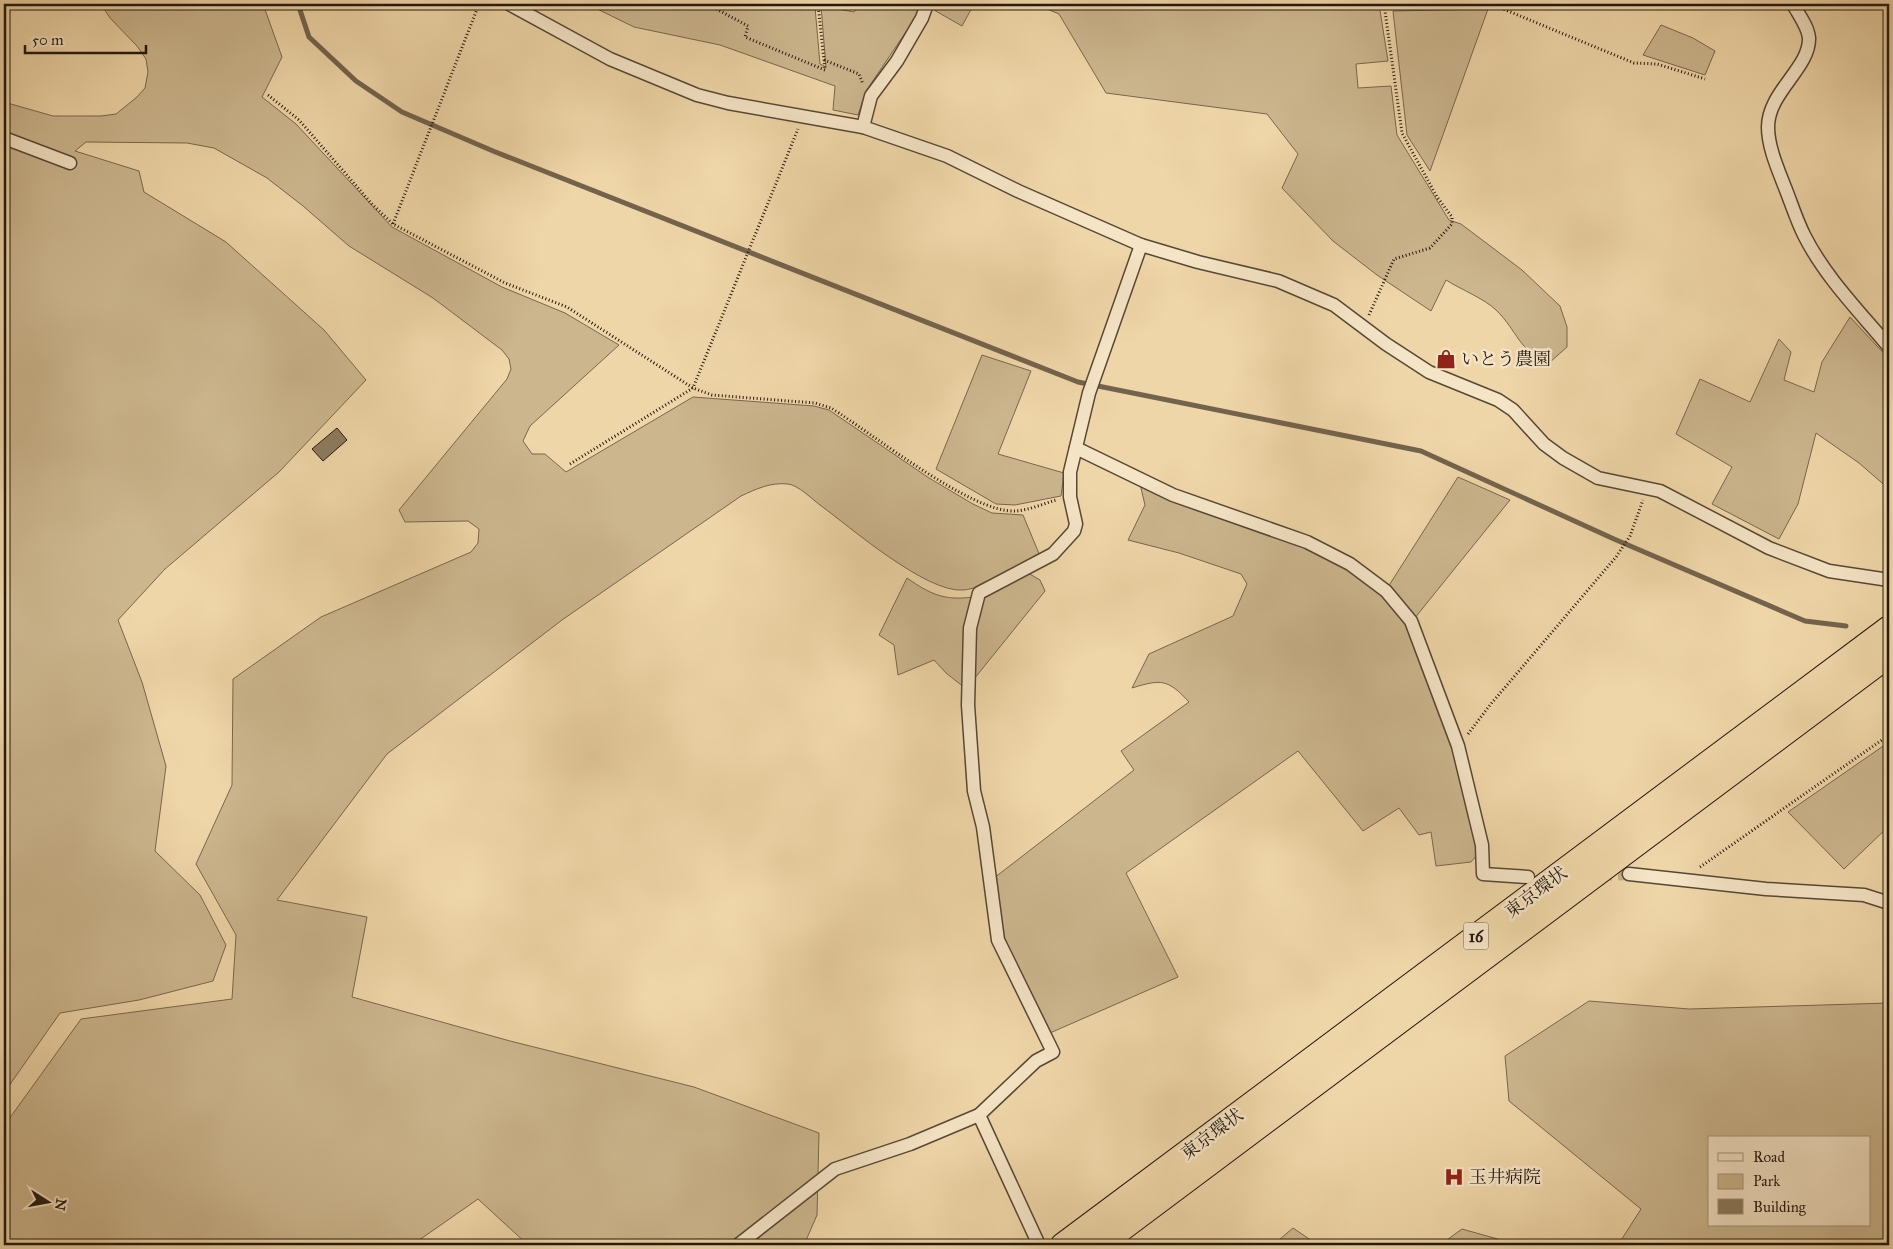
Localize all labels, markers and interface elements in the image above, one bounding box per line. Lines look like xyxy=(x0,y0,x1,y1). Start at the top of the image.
scale bar xyxy=(25,22,146,54)
text: 50 m xyxy=(32,31,64,49)
shop icon: いとう農園 xyxy=(1435,348,1457,370)
place label: いとう農園 xyxy=(1461,348,1551,370)
street label: 東京環状 xyxy=(1501,862,1571,922)
road number: 16 xyxy=(1464,922,1488,949)
street label: 東京環状 xyxy=(1177,1104,1247,1164)
legend xyxy=(1708,1136,1870,1226)
text: Road xyxy=(1753,1148,1785,1166)
hospital icon: 玉井病院 xyxy=(1443,1166,1465,1188)
place label: 玉井病院 xyxy=(1469,1166,1541,1188)
text: Park xyxy=(1753,1172,1780,1190)
north arrow xyxy=(22,1176,72,1226)
text: N xyxy=(51,1197,70,1212)
text: Building xyxy=(1753,1198,1807,1216)

